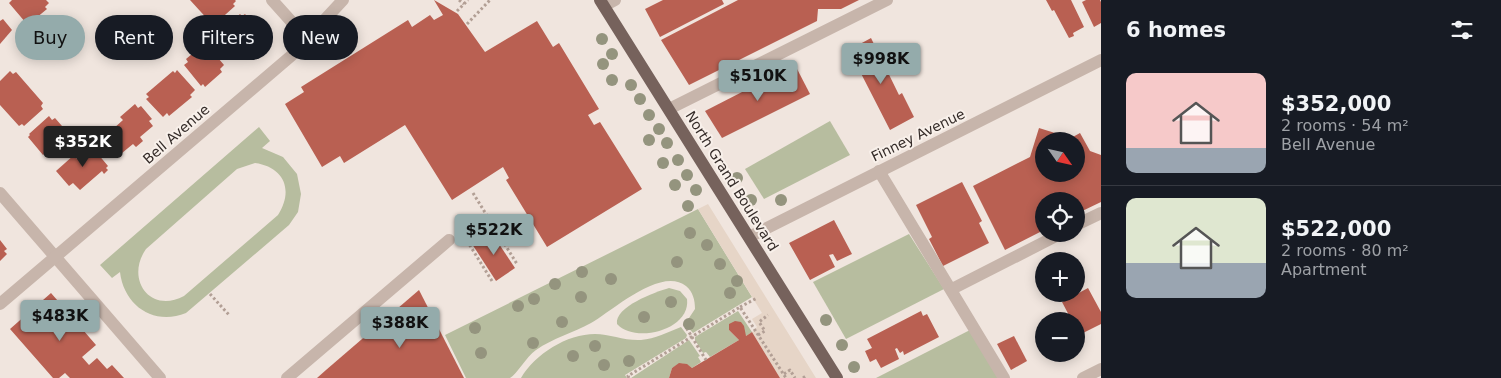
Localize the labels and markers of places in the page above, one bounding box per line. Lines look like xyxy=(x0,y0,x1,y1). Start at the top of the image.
pin: $998K xyxy=(846,42,916,85)
pin: $510K xyxy=(723,59,793,102)
pin: $352K xyxy=(48,126,118,168)
pin: $522K xyxy=(459,214,529,256)
pin: $483K xyxy=(25,300,95,342)
pin: $388K xyxy=(365,306,435,349)

